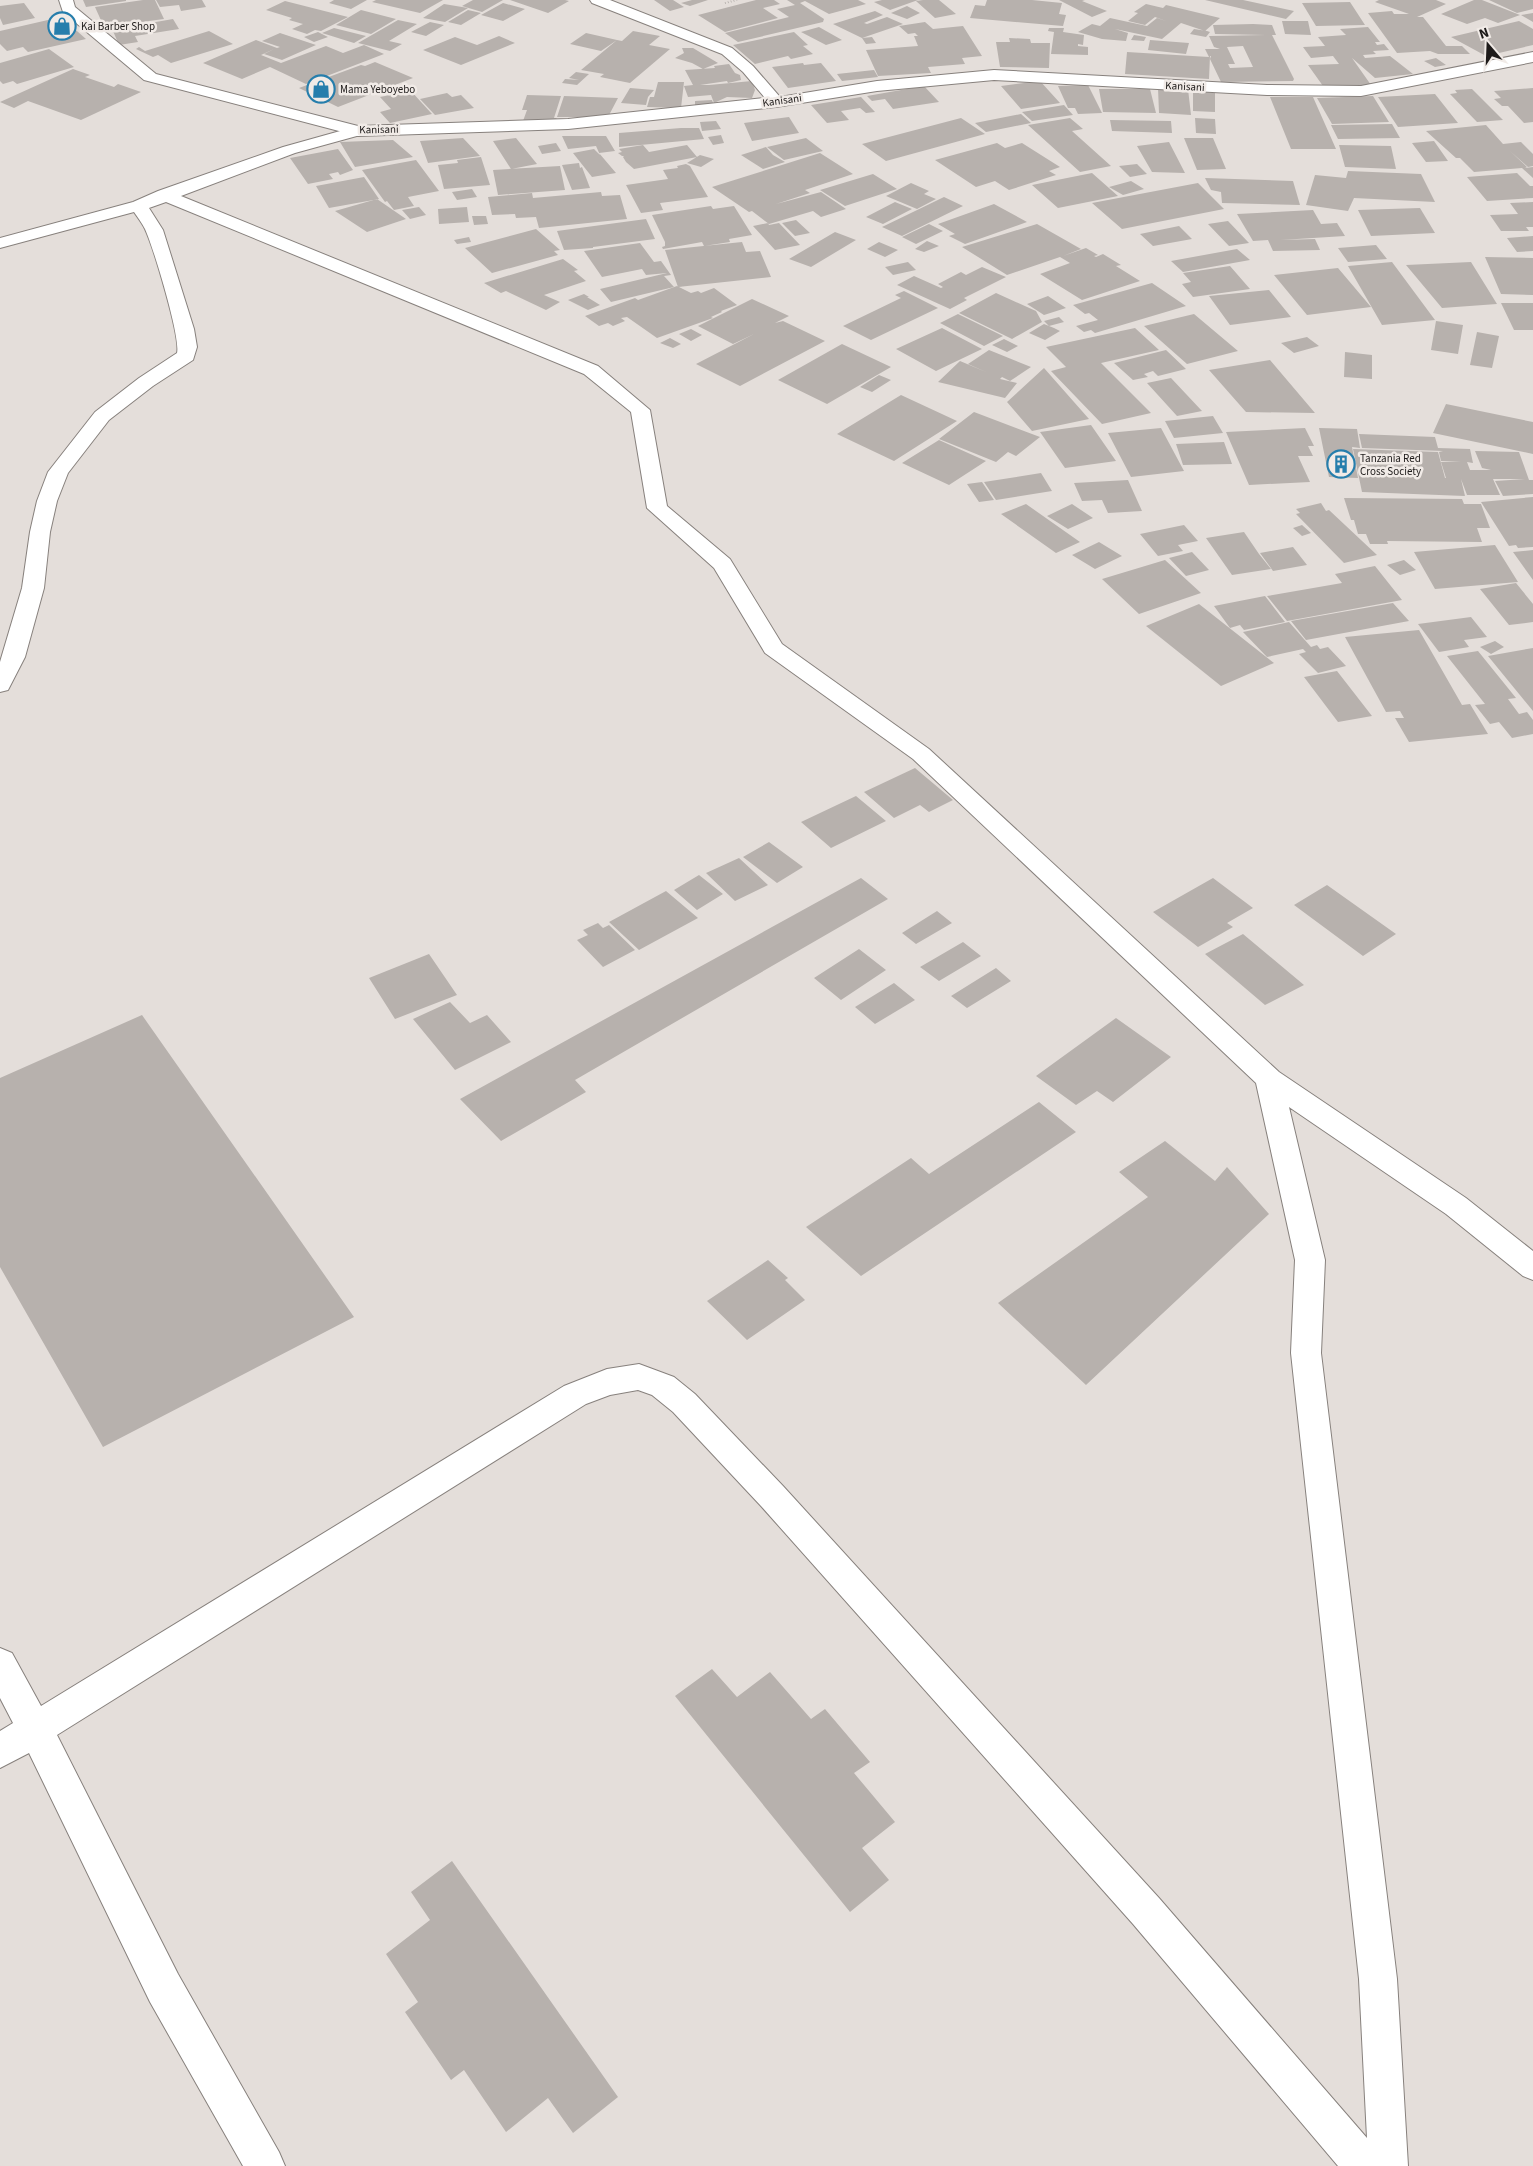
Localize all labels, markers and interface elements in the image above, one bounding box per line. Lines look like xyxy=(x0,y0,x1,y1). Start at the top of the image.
shop icon: Kai Barber Shop xyxy=(47,11,77,41)
place label: Kai Barber Shop xyxy=(81,19,155,34)
north arrow xyxy=(1463,20,1513,70)
text: N xyxy=(1476,23,1492,45)
shop icon: Mama Yeboyebo xyxy=(306,74,336,104)
street label: Kanisani xyxy=(1165,78,1205,95)
place label: Mama Yeboyebo xyxy=(340,82,415,97)
street label: Kanisani xyxy=(761,90,803,111)
street label: Kanisani xyxy=(359,122,399,137)
building icon: Tanzania Red Cross Society xyxy=(1326,449,1356,479)
place label: Tanzania Red Cross Society xyxy=(1360,451,1421,479)

